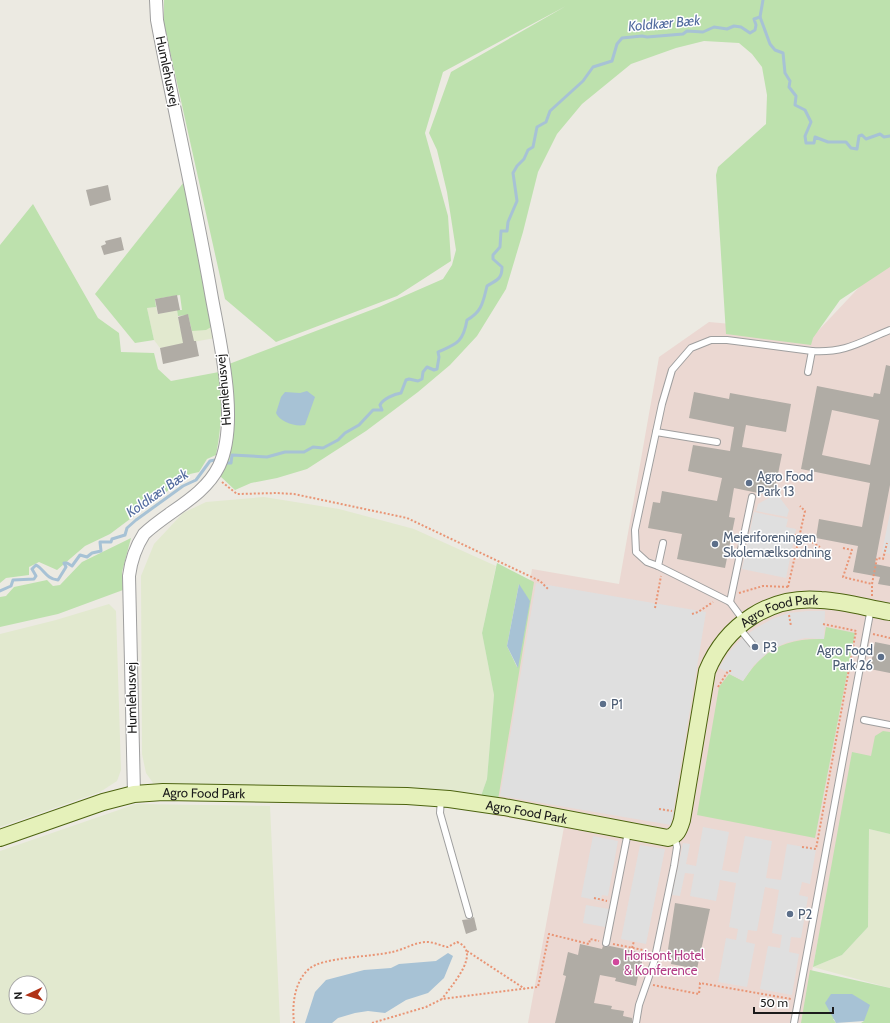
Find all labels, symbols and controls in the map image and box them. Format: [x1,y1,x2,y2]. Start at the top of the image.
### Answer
water label: Koldkær Bæk [627,11,702,35]
street label: Humlehusvej [152,34,183,108]
street label: Humlehusvej [212,353,235,426]
water label: Koldkær Bæk [122,464,193,521]
place label: Agro Food Park 13 [757,468,813,499]
marker: Agro Food Park 13 [744,478,754,488]
place label: Mejeriforeningen Skolemælksordning [723,529,831,560]
marker: Mejeriforeningen Skolemælksordning [710,539,720,549]
street label: Agro Food Park [737,591,819,630]
place label: P3 [763,639,777,655]
marker: P3 [750,642,760,652]
place label: Agro Food Park 26 [817,642,873,673]
marker: Agro Food Park 26 [876,652,886,662]
street label: Humlehusvej [122,662,141,734]
place label: P1 [611,696,623,712]
marker: P1 [598,699,608,709]
street label: Agro Food Park [162,784,245,801]
street label: Agro Food Park [485,796,569,827]
place label: P2 [798,906,812,922]
marker: P2 [785,909,795,919]
place label: Horisont Hotel & Konference [624,947,704,978]
marker: Horisont Hotel & Konference [611,957,621,967]
north arrow [8,975,48,1015]
scale bar [754,989,833,1015]
text: N [11,991,25,1000]
text: 50 m [760,995,788,1010]

